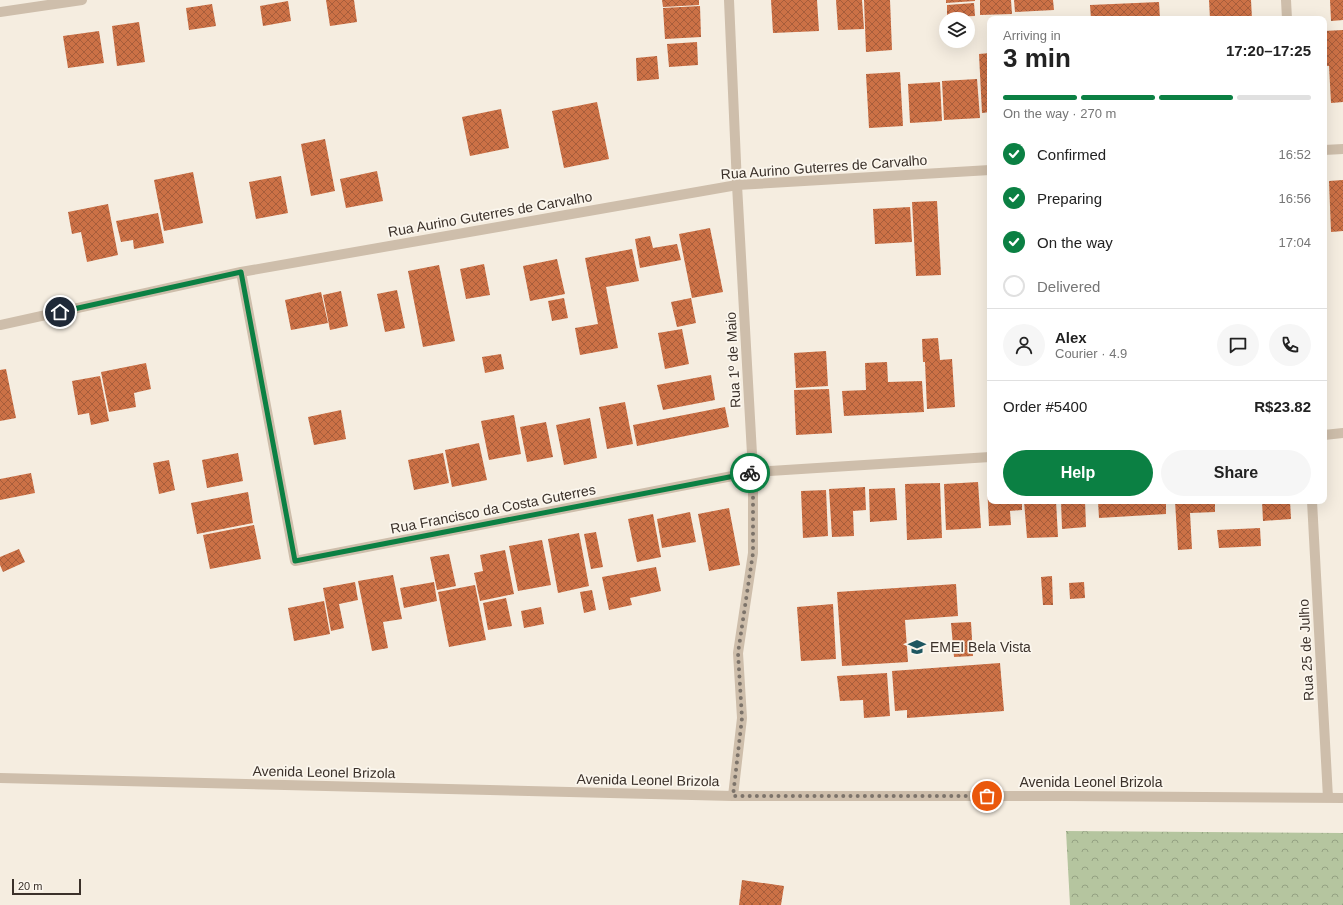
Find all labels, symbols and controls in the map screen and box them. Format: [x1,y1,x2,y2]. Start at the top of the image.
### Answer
map controls [939,12,975,48]
button: layers [939,12,975,48]
text: Arriving in [1003,28,1061,43]
text: 17:20–17:25 [1226,42,1311,59]
text: 3 min [1003,43,1071,73]
text: On the way · 270 m [1003,106,1116,121]
icon: check [1003,143,1025,165]
text: Confirmed [1037,146,1106,163]
text: 16:52 [1278,147,1311,162]
street label: Rua Aurino Guterres de Carvalho [720,152,928,182]
icon: check [1003,187,1025,209]
street label: Rua Aurino Guterres de Carvalho [387,188,594,240]
text: Preparing [1037,190,1102,207]
text: 16:56 [1278,191,1311,206]
icon: check [1003,231,1025,253]
text: On the way [1037,234,1113,251]
text: 17:04 [1278,235,1311,250]
text: Delivered [1037,278,1100,295]
pin [43,295,77,329]
icon: home [49,301,71,323]
street label: Rua 1º de Maio [722,311,744,408]
button: person [1003,324,1045,366]
button: chat [1217,324,1259,366]
button: phone [1269,324,1311,366]
text: Alex [1055,329,1087,346]
text: Courier · 4.9 [1055,346,1127,361]
text: Order #5400 [1003,398,1087,415]
text: R$23.82 [1254,398,1311,415]
button: Help [1003,450,1153,496]
button: Share [1161,450,1311,496]
courier [730,453,770,493]
icon: bike [739,462,761,484]
street label: Rua Francisco da Costa Guterres [389,481,597,537]
street label: Rua 25 de Julho [1295,598,1317,701]
school or university icon: EMEI Bela Vista [907,637,927,657]
place label: EMEI Bela Vista [930,639,1031,655]
street label: Avenida Leonel Brizola [252,763,396,781]
street label: Avenida Leonel Brizola [576,771,720,789]
street label: Avenida Leonel Brizola [1020,774,1163,790]
pin [970,779,1004,813]
icon: bag [976,785,998,807]
scale bar [12,877,81,896]
text: 20 m [18,880,42,892]

